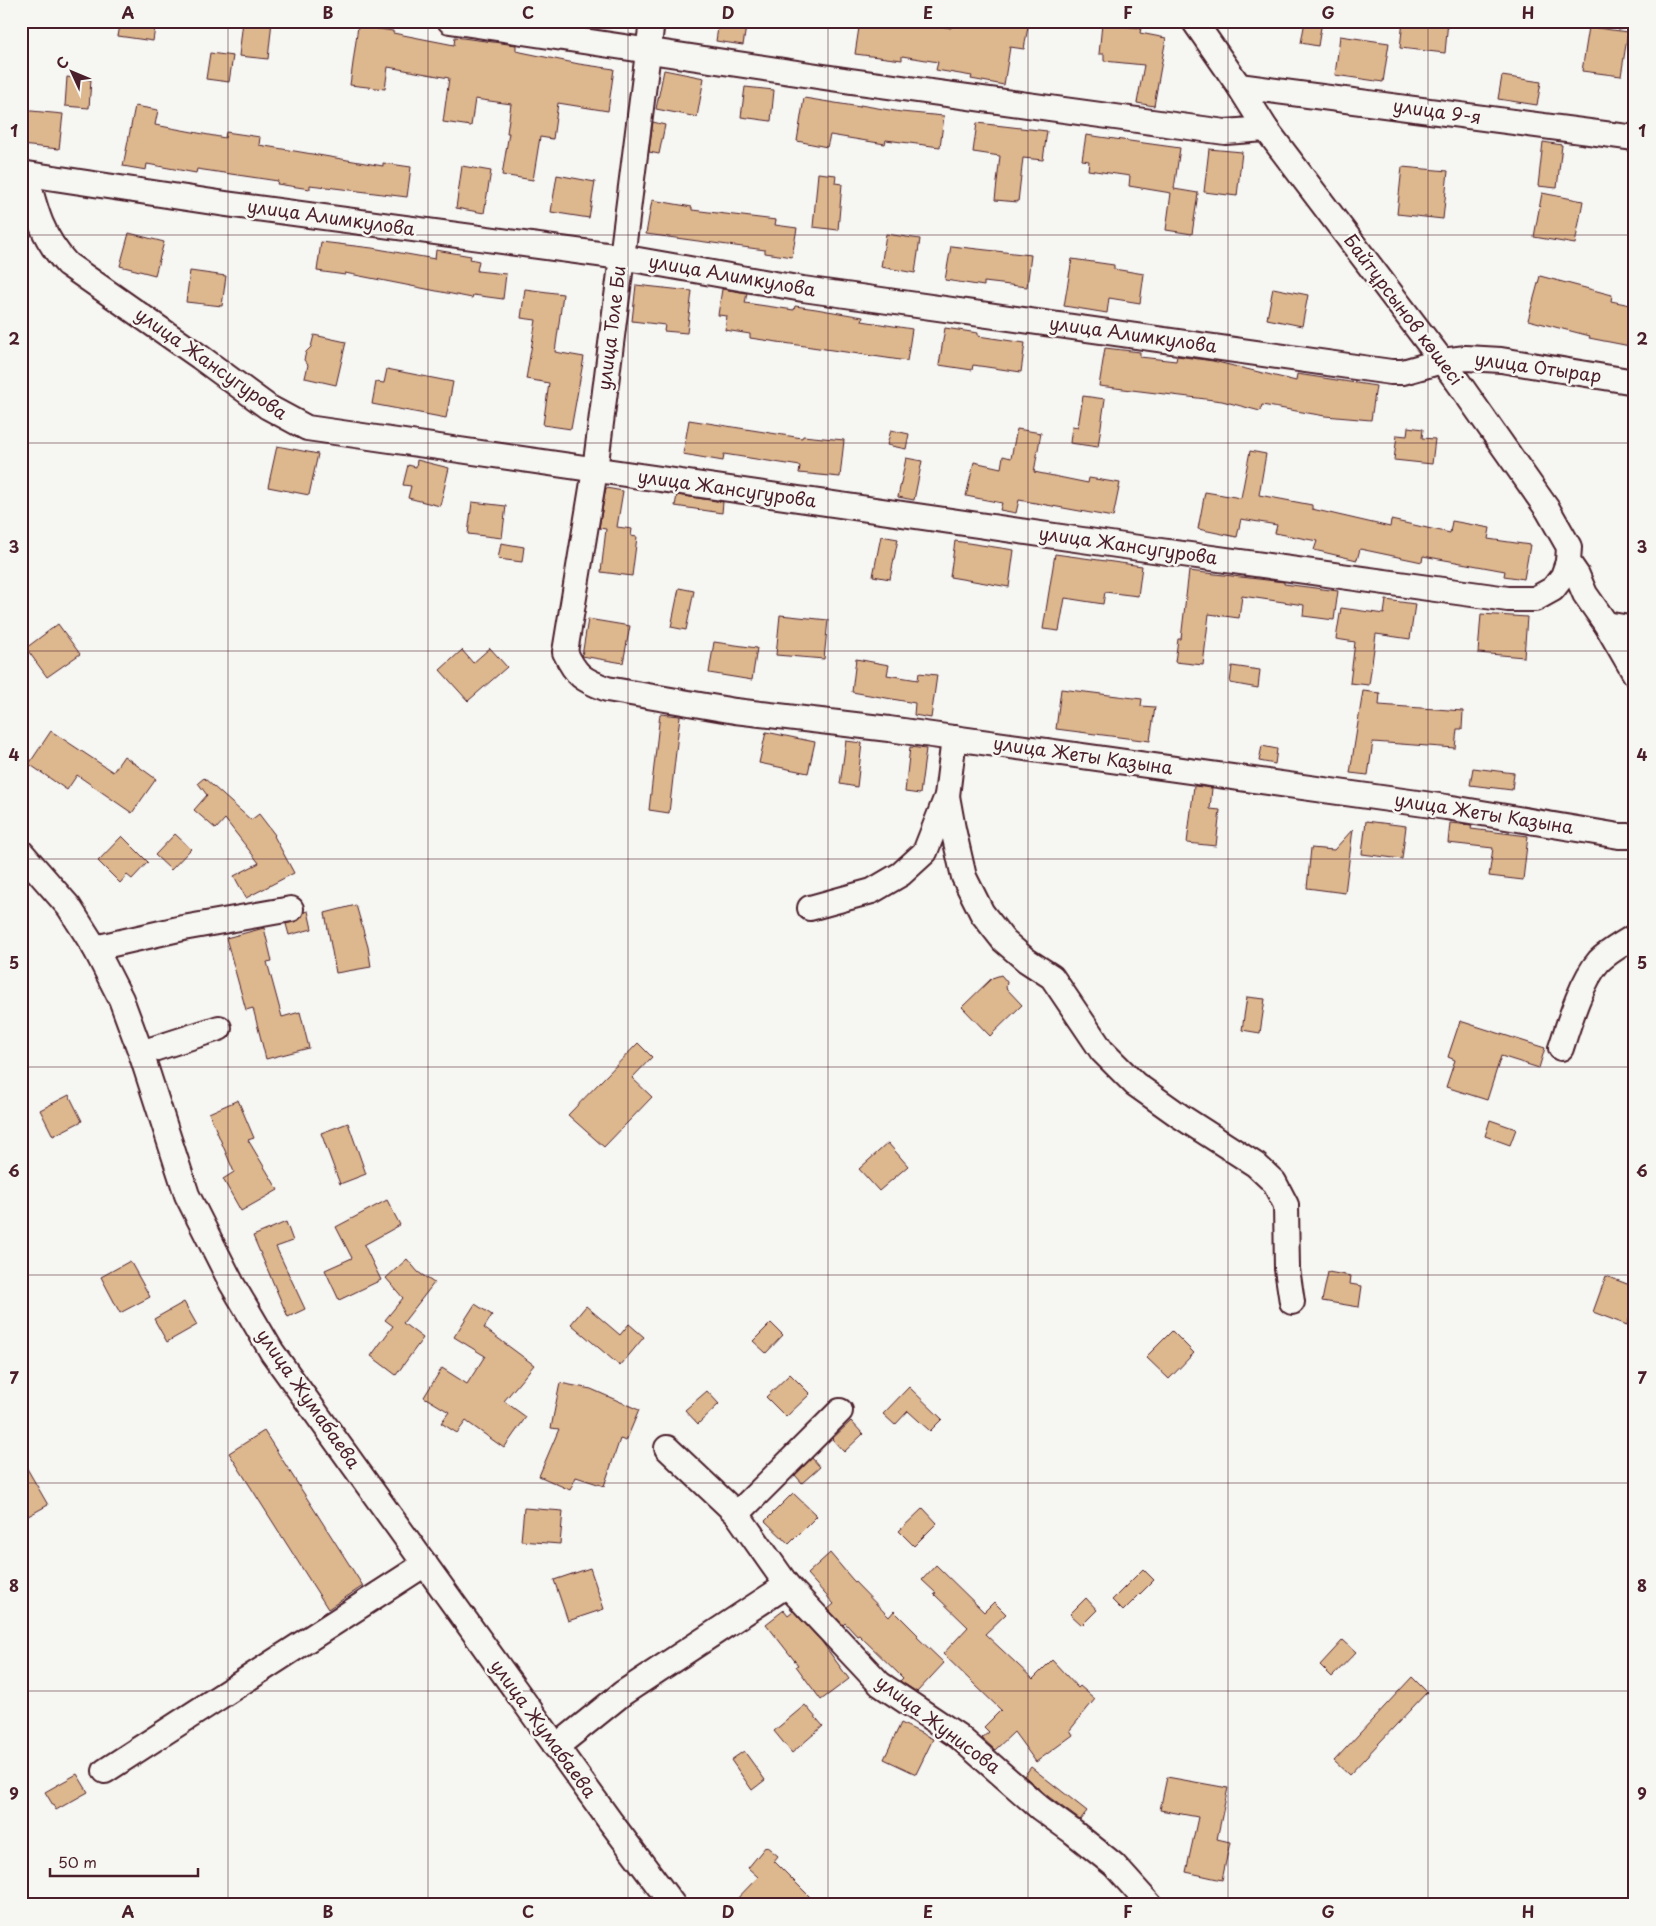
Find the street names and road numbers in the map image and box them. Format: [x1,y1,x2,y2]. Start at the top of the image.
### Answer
street label: улица 9-я [1391,91,1483,130]
street label: улица Алимкулова [246,191,418,242]
street label: Байтұрсынов көшесі [1338,228,1470,391]
street label: улица Алимкулова [647,247,819,303]
street label: улица Толе Би [589,264,632,392]
street label: улица Жансугурова [130,300,294,426]
street label: улица Алимкулова [1048,308,1220,359]
street label: улица Отырар [1473,344,1603,389]
street label: улица Жансугурова [636,462,819,514]
street label: улица Жансугурова [1037,519,1220,571]
street label: улица Жеты Казына [992,729,1175,781]
street label: улица Жеты Казына [1393,785,1576,840]
street label: улица Жумабаева [251,1323,368,1474]
street label: улица Жумабаева [485,1653,604,1804]
street label: улица Жунисова [871,1668,1007,1780]

